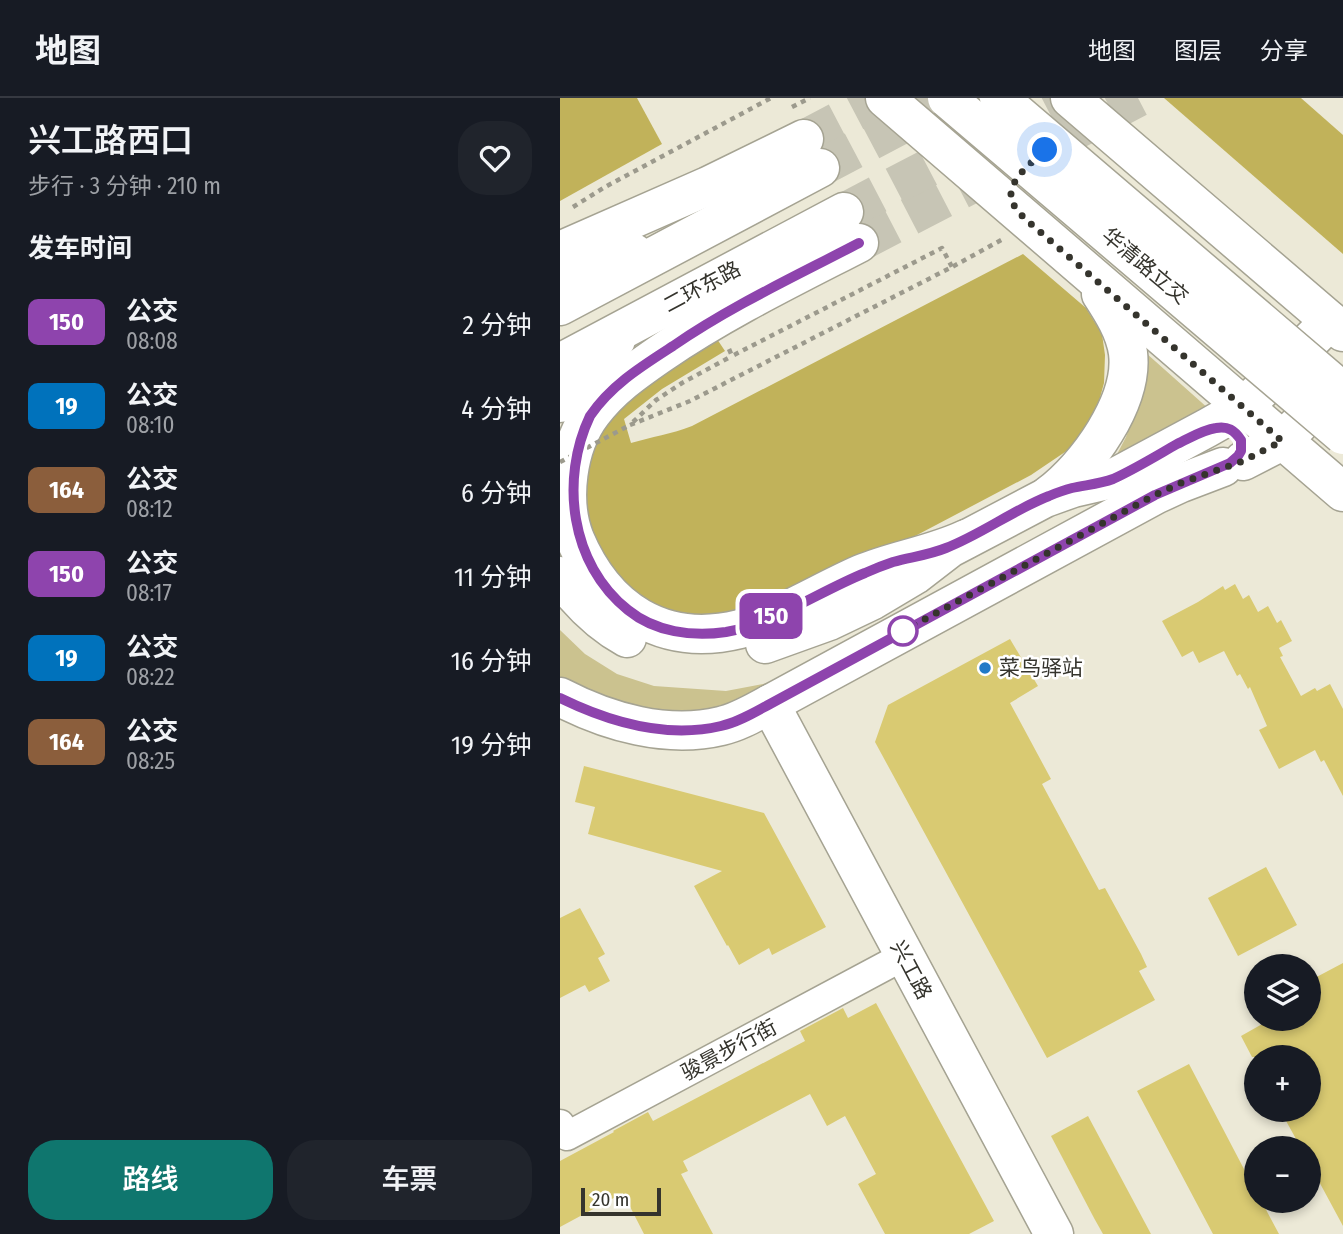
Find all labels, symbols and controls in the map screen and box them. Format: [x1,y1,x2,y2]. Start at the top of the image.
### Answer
text: 地图 [35,31,101,71]
text: 地图 [1088,37,1136,65]
text: 图层 [1174,37,1222,65]
text: 分享 [1260,37,1308,65]
text: 兴工路西口 [28,121,193,161]
button: heart [458,121,532,195]
your location [1027,132,1062,167]
text: 步行 · 3 分钟 · 210 m [28,172,221,200]
street label: 华清路立交 [1096,222,1194,310]
text: 发车时间 [28,233,132,264]
street label: 二环东路 [659,256,745,318]
text: 公交 [126,296,178,327]
text: 150 [49,308,84,336]
text: 2 分钟 [462,310,532,341]
text: 08:08 [126,327,178,355]
text: 公交 [126,380,178,411]
text: 19 [55,392,78,420]
text: 4 分钟 [461,394,532,425]
text: 08:10 [126,411,174,439]
text: 公交 [126,464,178,495]
text: 164 [49,476,84,504]
text: 6 分钟 [461,478,532,509]
text: 08:12 [126,495,173,523]
text: 公交 [126,548,178,579]
text: 150 [49,560,84,588]
text: 11 分钟 [454,562,532,593]
text: 08:17 [126,579,172,607]
line badge: 150 [731,593,811,639]
text: 150 [753,602,789,630]
unlabelled marker [888,616,918,646]
text: 公交 [126,632,178,663]
text: 19 [55,644,78,672]
text: 16 分钟 [451,646,532,677]
place label: 菜鸟驿站 [999,655,1083,681]
marker: 菜鸟驿站 [977,660,993,676]
text: 08:22 [126,663,175,691]
text: 公交 [126,716,178,747]
text: 164 [49,728,84,756]
text: 19 分钟 [451,730,532,761]
text: 08:25 [126,747,175,775]
street label: 兴工路 [885,936,937,1004]
map controls [1244,954,1321,1213]
button: layers [1244,954,1321,1031]
street label: 骏景步行街 [677,1014,781,1086]
button: + [1244,1045,1321,1122]
button: − [1244,1136,1321,1213]
button: 路线 [28,1140,273,1220]
button: 车票 [287,1140,532,1220]
scale bar [581,1185,662,1217]
text: 20 m [592,1188,629,1211]

